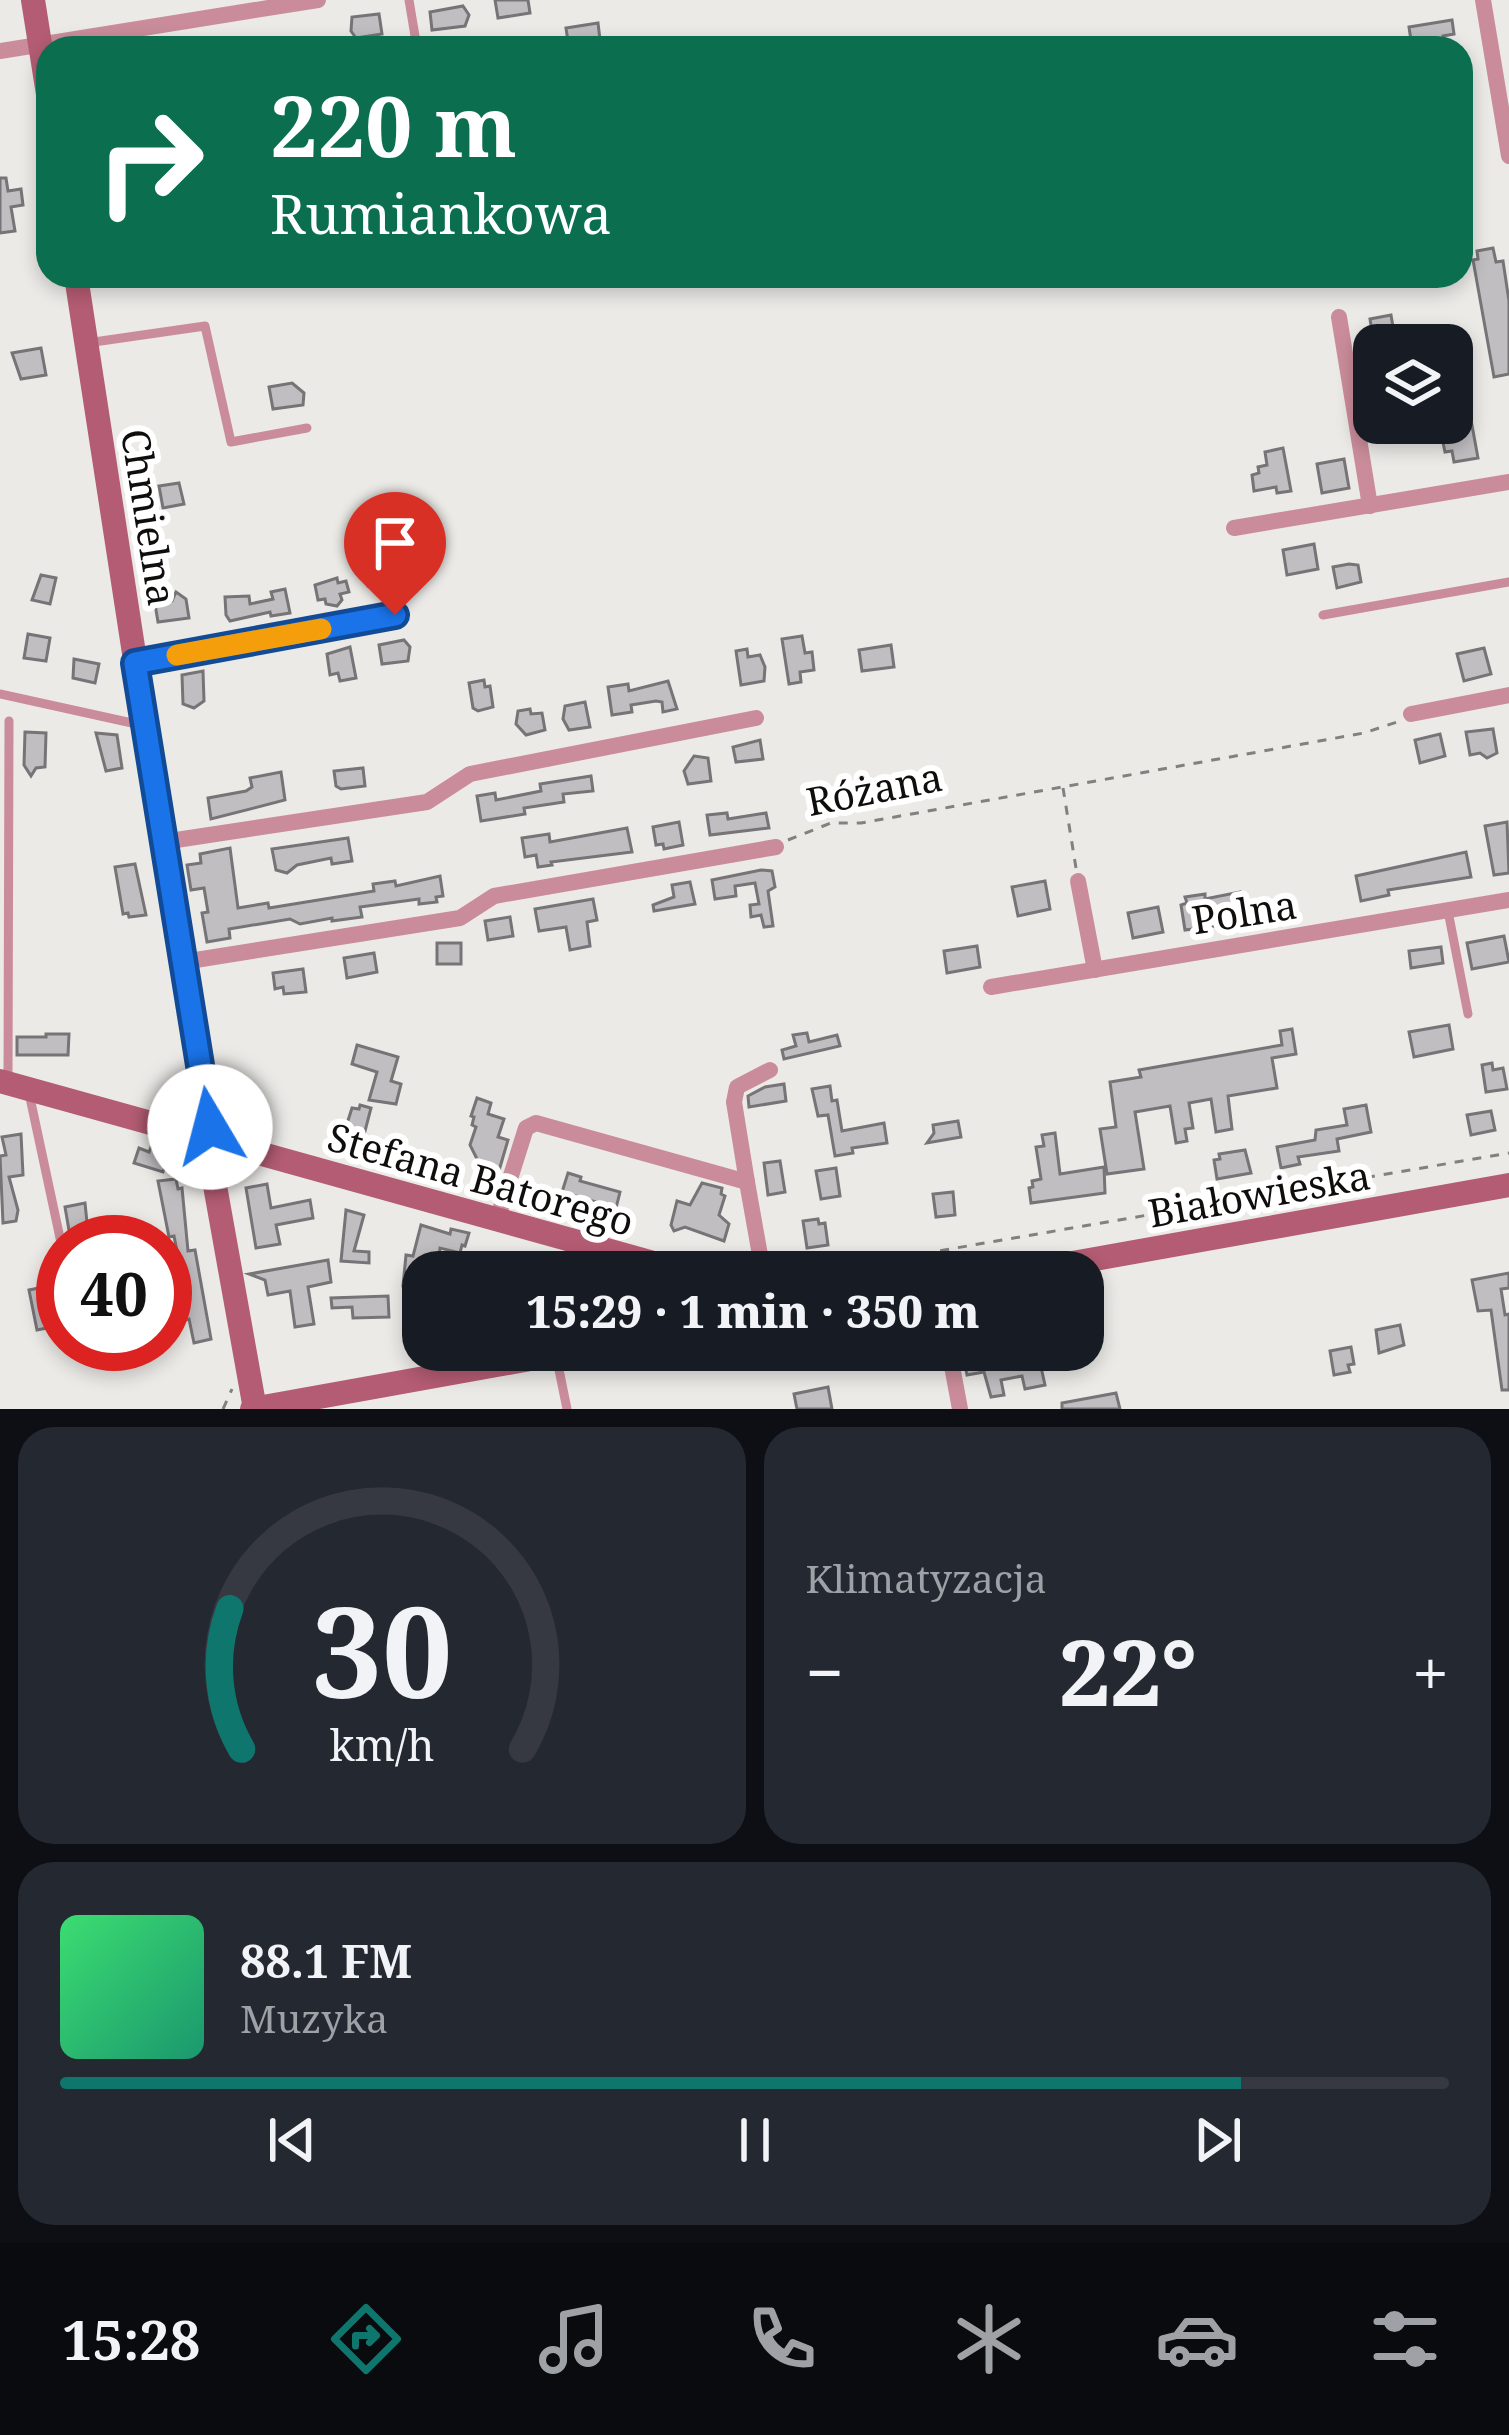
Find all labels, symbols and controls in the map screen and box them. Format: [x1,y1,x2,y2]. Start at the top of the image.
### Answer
text: 220 m [270,67,517,182]
icon: right [72,84,228,240]
text: Rumiankowa [270,176,612,250]
map controls [1353,324,1473,444]
button: layers [1353,324,1473,444]
street label: Chmielna [110,425,190,609]
pin [344,492,446,615]
icon: arrive [362,510,428,576]
street label: Różana [802,749,946,827]
street label: Polna [1188,877,1300,945]
position arrow [147,1064,273,1190]
street label: Stefana Batorego [322,1109,640,1247]
street label: Białowieska [1144,1147,1374,1239]
speed limit sign: 40 [36,1215,192,1371]
text: 15:29 · 1 min · 350 m [526,1280,980,1341]
text: Klimatyzacja [806,1551,1047,1604]
text: 30 [311,1565,452,1735]
text: 22° [1059,1610,1197,1732]
text: − [806,1626,844,1716]
text: + [1412,1626,1449,1716]
text: km/h [329,1714,434,1773]
text: 88.1 FM [240,1930,412,1991]
text: Muzyka [240,1991,388,2044]
icon: previous [259,2107,325,2173]
icon: pause [722,2107,788,2173]
icon: next [1185,2107,1251,2173]
icon: directions [324,2297,408,2381]
icon: music [532,2297,616,2381]
icon: phone [740,2297,824,2381]
icon: climate [947,2297,1031,2381]
icon: car [1155,2297,1239,2381]
icon: filters [1363,2297,1447,2381]
text: 15:28 [62,2302,200,2376]

